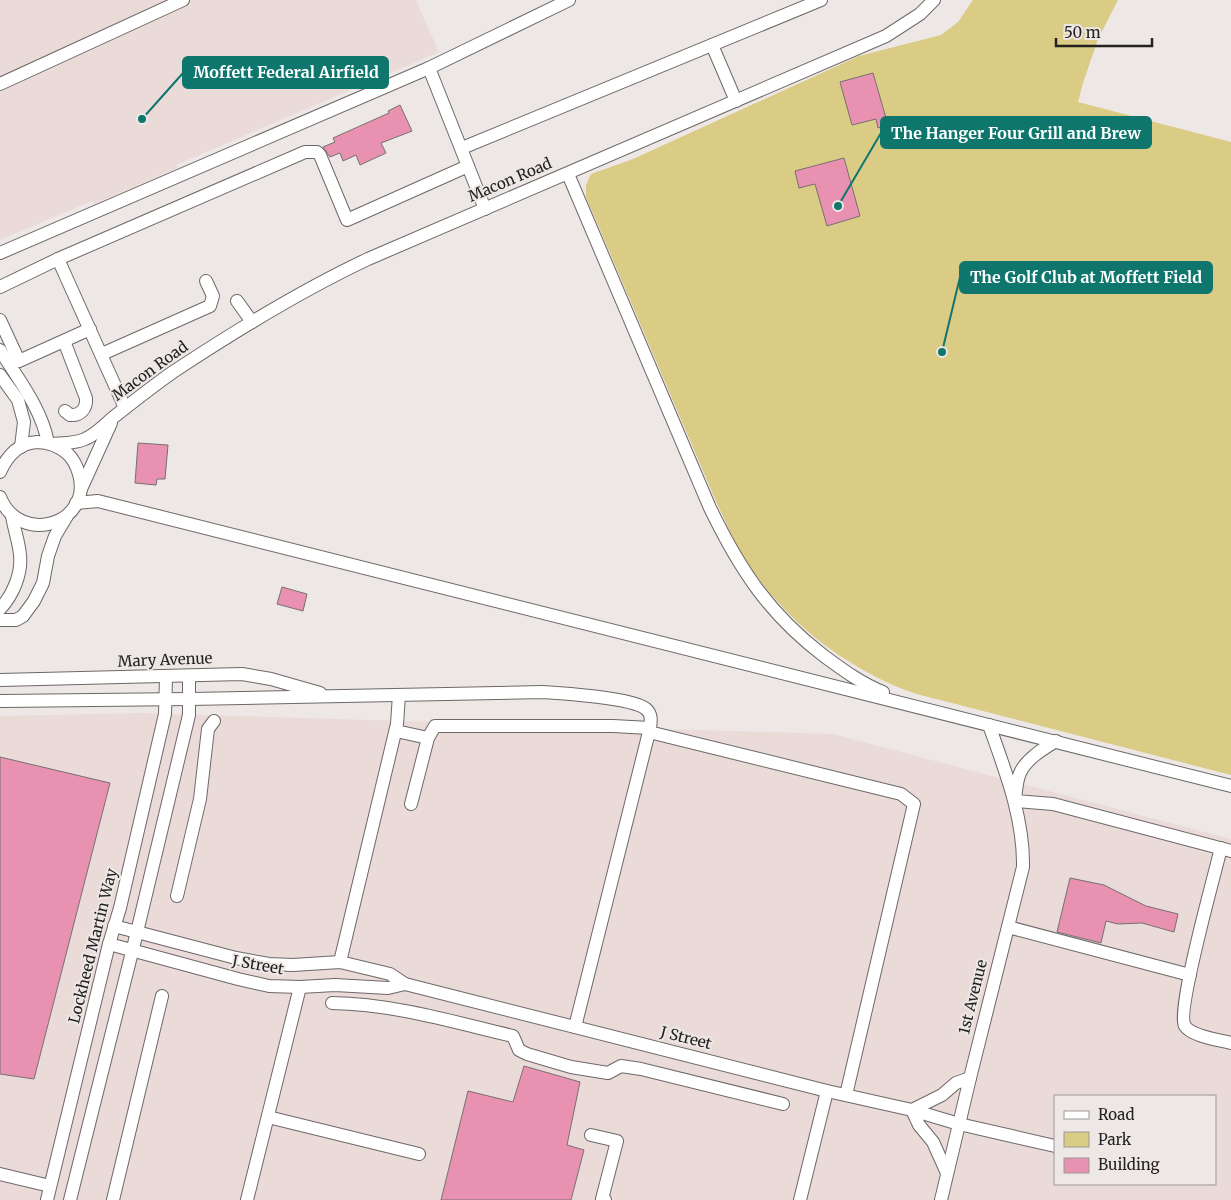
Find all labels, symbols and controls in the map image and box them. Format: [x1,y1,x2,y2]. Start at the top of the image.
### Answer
scale bar [1056,15,1152,47]
text: 50 m [1064,23,1101,42]
callout: Moffett Federal Airfield [183,57,388,88]
text: Moffett Federal Airfield [193,62,379,82]
callout: The Hanger Four Grill and Brew [881,117,1151,148]
text: The Hanger Four Grill and Brew [891,123,1141,143]
street label: Macon Road [465,153,555,206]
callout: The Golf Club at Moffett Field [960,262,1212,293]
text: The Golf Club at Moffett Field [970,267,1202,287]
street label: Macon Road [108,337,191,404]
street label: Mary Avenue [117,648,213,671]
street label: Lockheed Martin Way [64,866,121,1025]
street label: J Street [230,950,286,978]
street label: 1st Avenue [954,957,991,1036]
street label: J Street [658,1022,714,1053]
legend [1054,1095,1216,1185]
text: Road [1098,1105,1134,1124]
text: Park [1098,1130,1132,1149]
text: Building [1098,1155,1160,1174]

